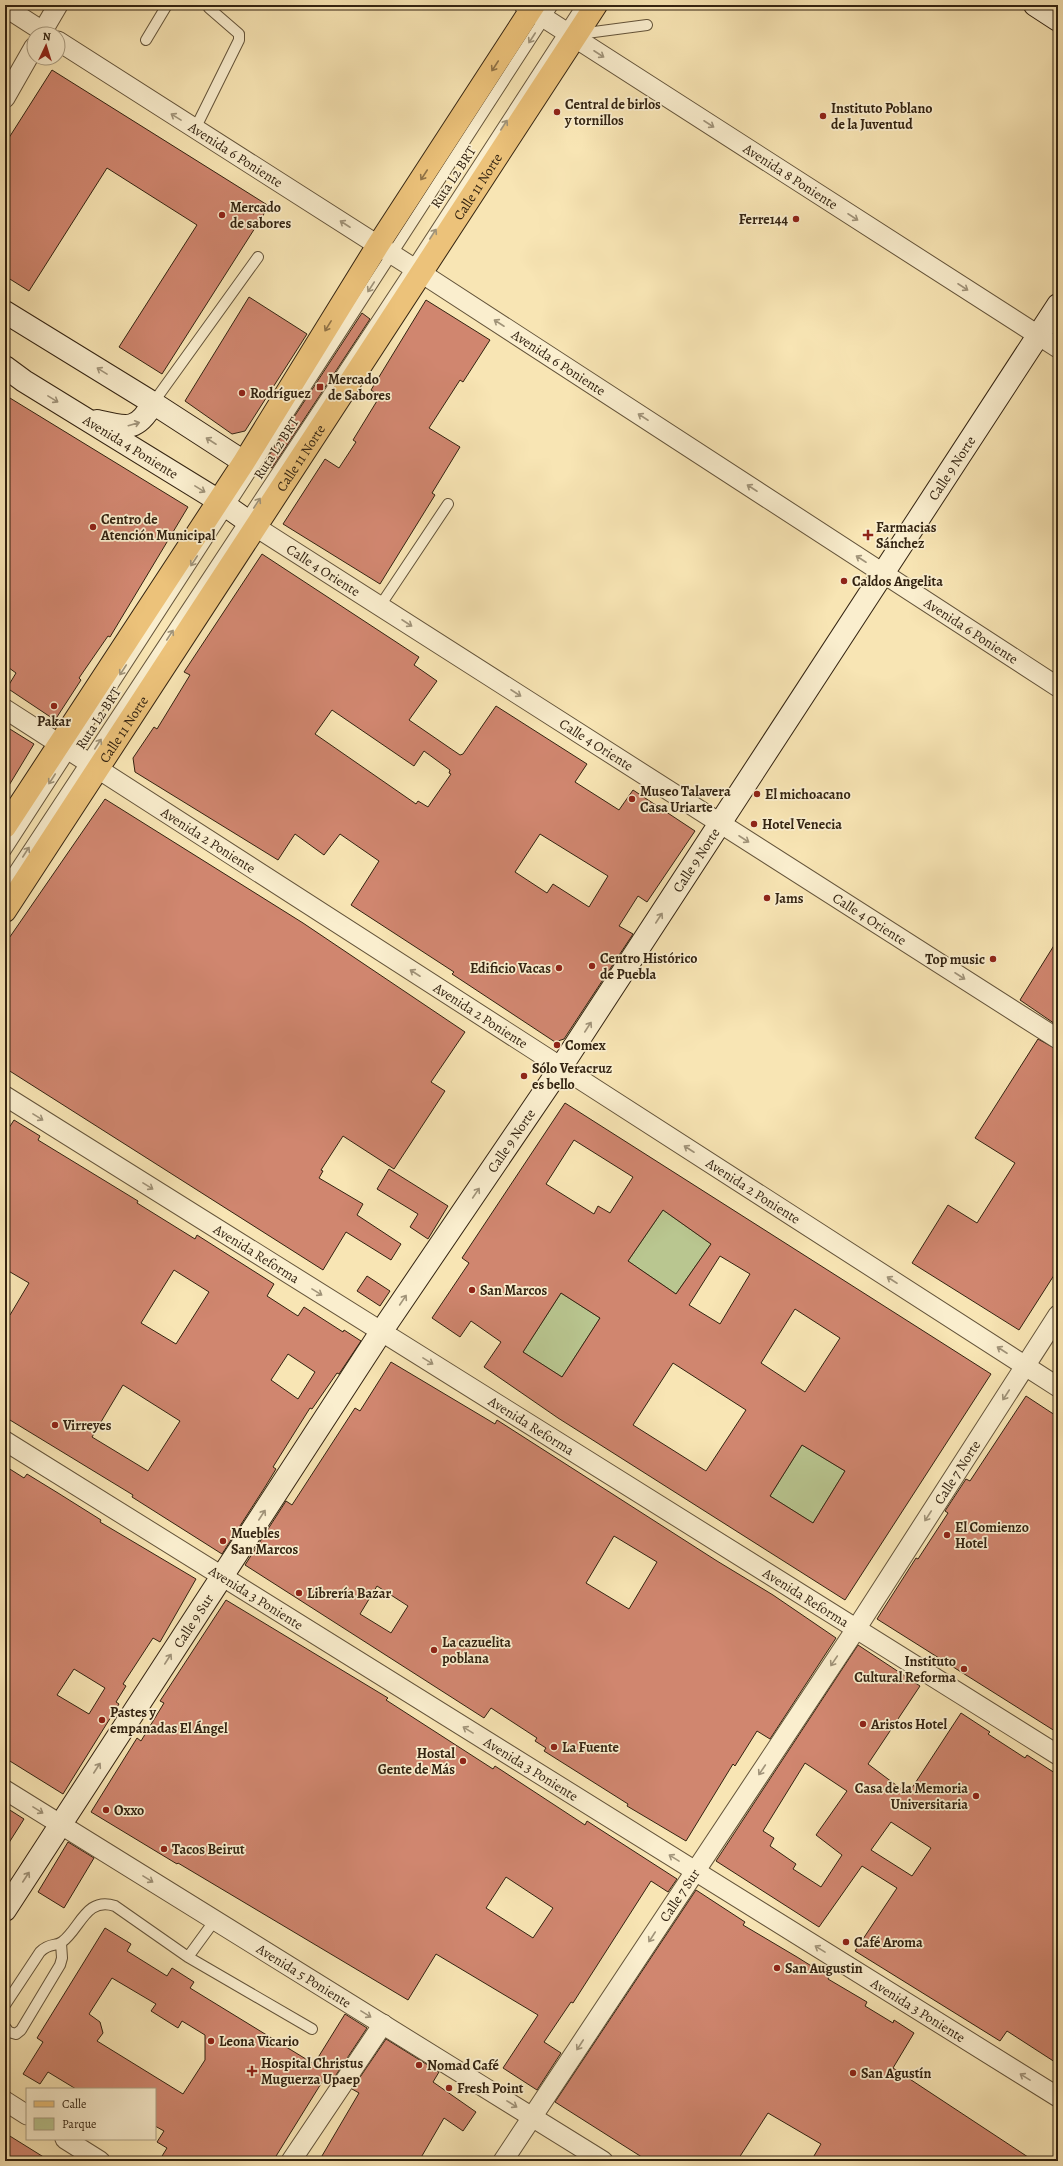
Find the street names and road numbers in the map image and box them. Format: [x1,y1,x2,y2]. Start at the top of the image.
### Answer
street label: Avenida 6 Poniente [184,117,286,192]
street label: Avenida 8 Poniente [739,139,841,214]
street label: Ruta L2 BRT [426,142,481,212]
street label: Calle 11 Norte [449,150,507,224]
street label: Avenida 6 Poniente [507,325,609,400]
street label: Avenida 4 Poniente [79,410,182,484]
street label: Ruta L2 BRT [249,413,304,483]
street label: Calle 11 Norte [272,421,330,495]
street label: Calle 9 Norte [924,432,980,504]
street label: Calle 4 Oriente [283,540,364,601]
street label: Avenida 6 Poniente [919,593,1022,669]
street label: Ruta L2 BRT [71,683,126,753]
street label: Calle 11 Norte [95,692,153,767]
street label: Calle 4 Oriente [556,714,637,775]
street label: Avenida 2 Poniente [157,802,259,878]
street label: Calle 9 Norte [668,824,724,896]
street label: Calle 4 Oriente [829,888,910,950]
street label: Avenida 2 Poniente [429,978,531,1053]
street label: Calle 9 Norte [483,1105,540,1177]
street label: Avenida 2 Poniente [701,1153,804,1229]
street label: Avenida Reforma [209,1219,303,1288]
street label: Avenida Reforma [484,1391,578,1460]
street label: Calle 7 Norte [930,1437,985,1508]
street label: Avenida 3 Poniente [204,1561,307,1635]
street label: Avenida Reforma [758,1563,853,1632]
street label: Calle 9 Sur [169,1590,218,1652]
street label: Avenida 3 Poniente [479,1732,582,1806]
street label: Calle 7 Sur [655,1865,705,1926]
street label: Avenida 5 Poniente [252,1939,355,2013]
street label: Avenida 3 Poniente [866,1973,969,2047]

